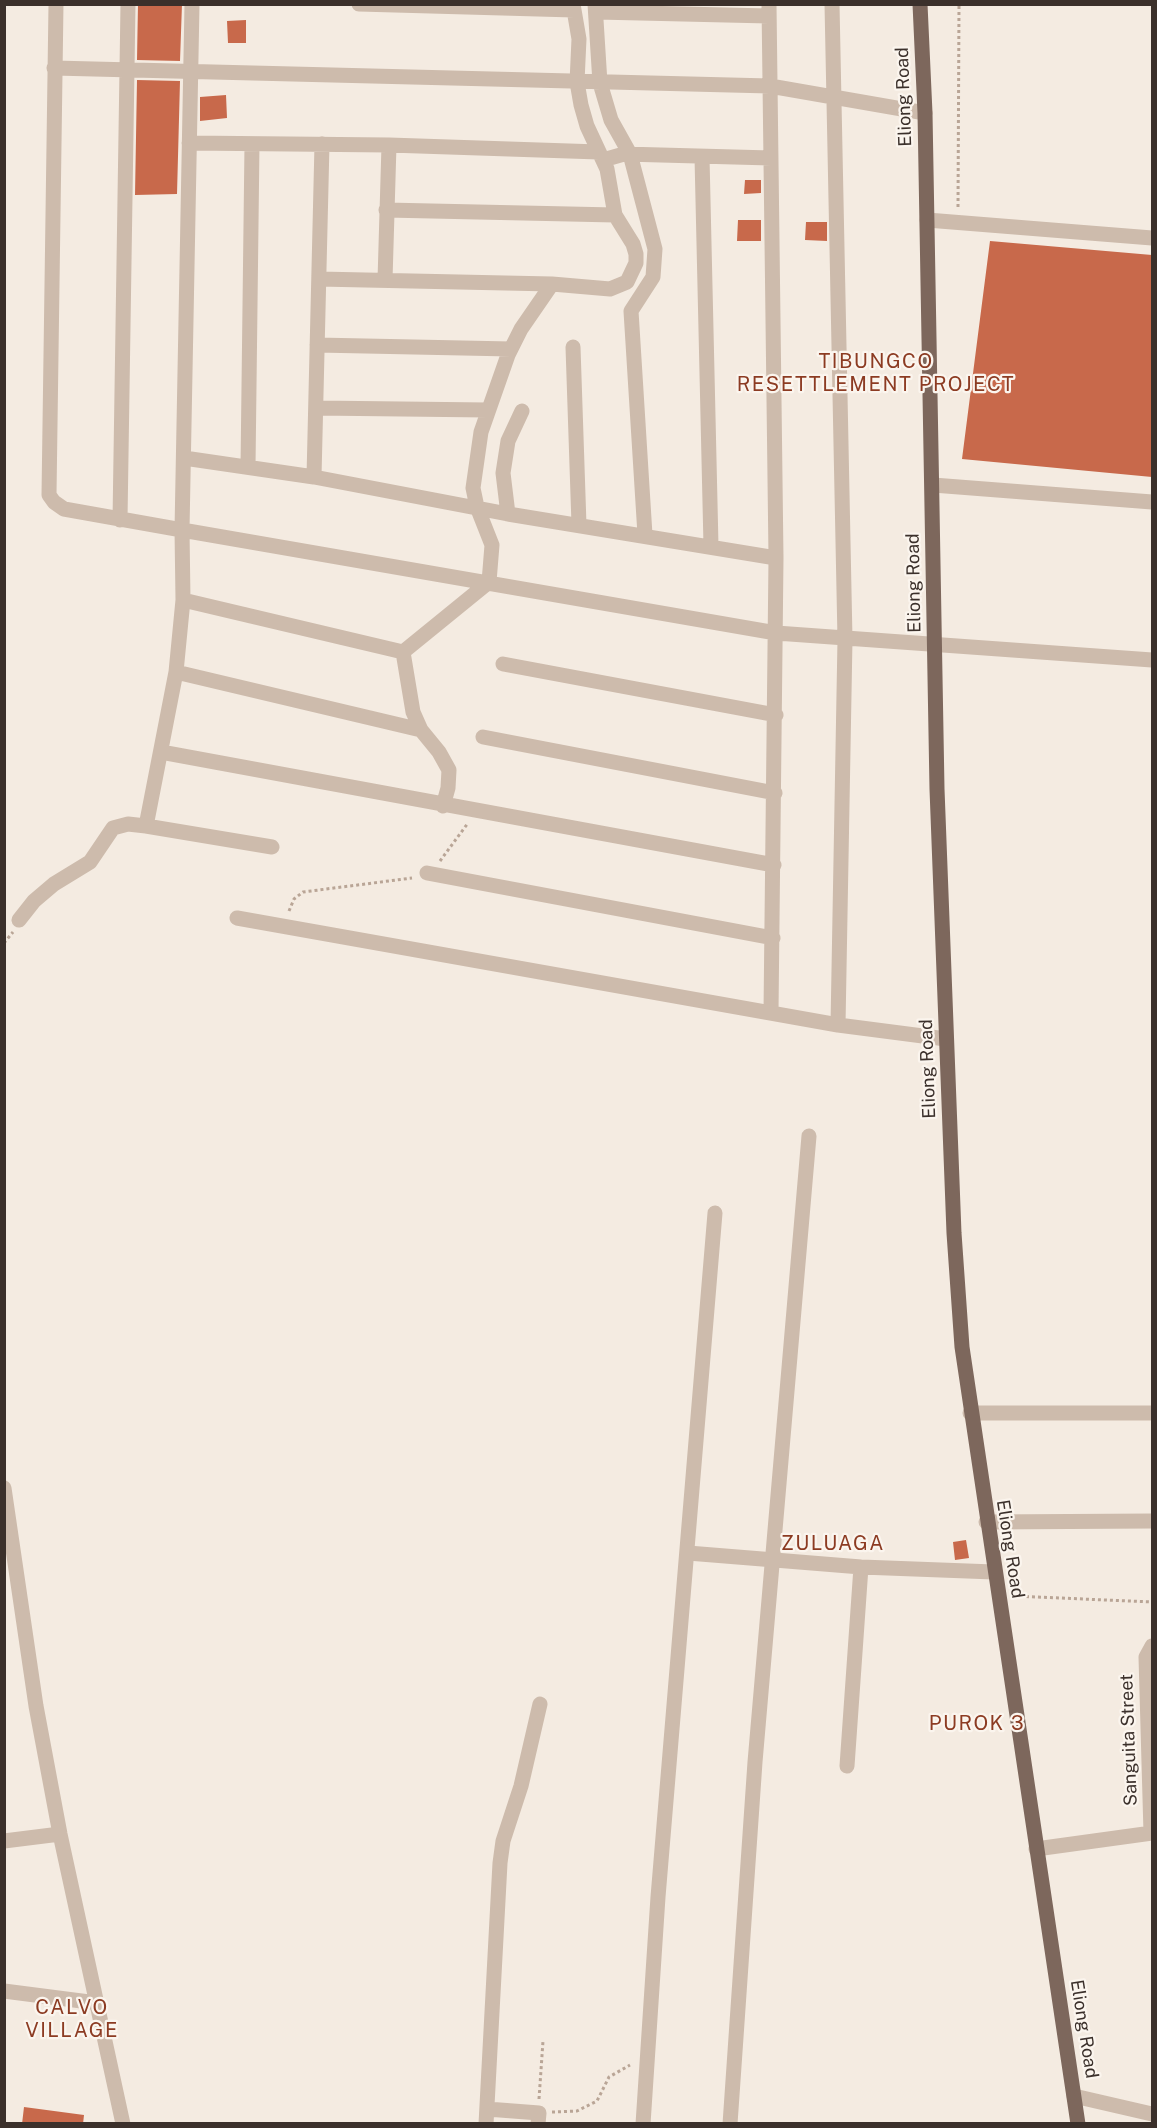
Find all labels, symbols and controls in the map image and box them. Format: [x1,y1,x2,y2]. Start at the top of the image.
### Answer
street label: Eliong Road [891,47,917,147]
district label: TIBUNGCO RESETTLEMENT PROJECT [737,350,1015,397]
street label: Eliong Road [902,533,926,633]
street label: Eliong Road [915,1019,941,1119]
street label: Eliong Road [992,1498,1028,1600]
district label: ZULUAGA [781,1532,885,1556]
street label: Sanguita Street [1116,1674,1142,1806]
district label: PUROK 3 [929,1712,1025,1736]
street label: Eliong Road [1066,1978,1102,2080]
district label: CALVO VILLAGE [25,1996,119,2043]

